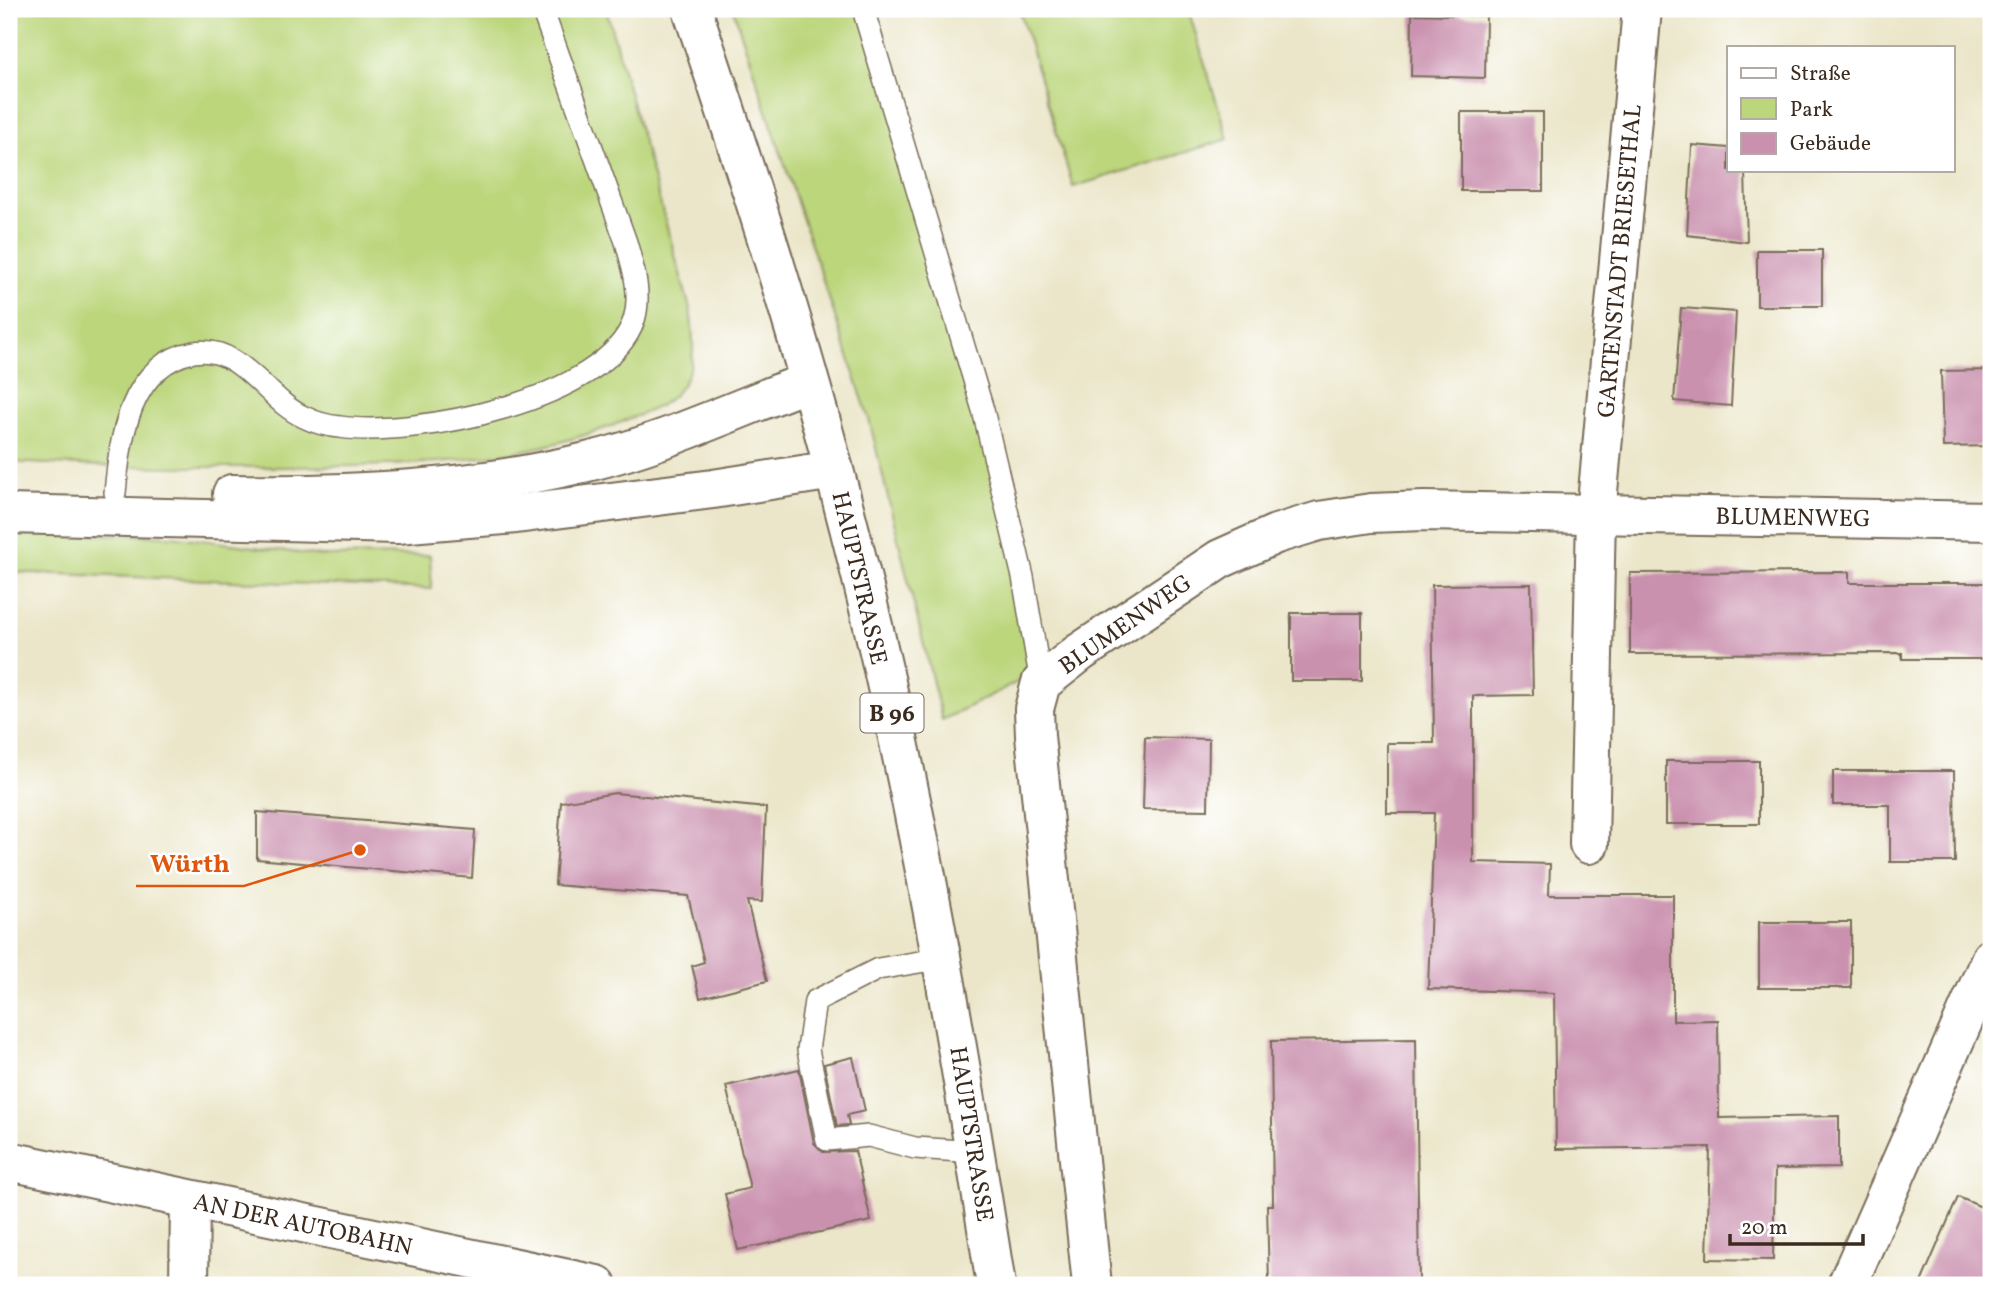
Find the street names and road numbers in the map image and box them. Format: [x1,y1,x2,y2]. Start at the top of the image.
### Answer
street label: GARTENSTADT BRIESETHAL [1590,103,1652,419]
street label: HAUPTSTRASSE [822,488,895,669]
street label: BLUMENWEG [1715,501,1871,537]
street label: BLUMENWEG [1053,567,1199,684]
road number: B 96 [860,694,924,733]
street label: HAUPTSTRASSE [939,1044,1001,1224]
street label: AN DER AUTOBAHN [190,1186,415,1266]

